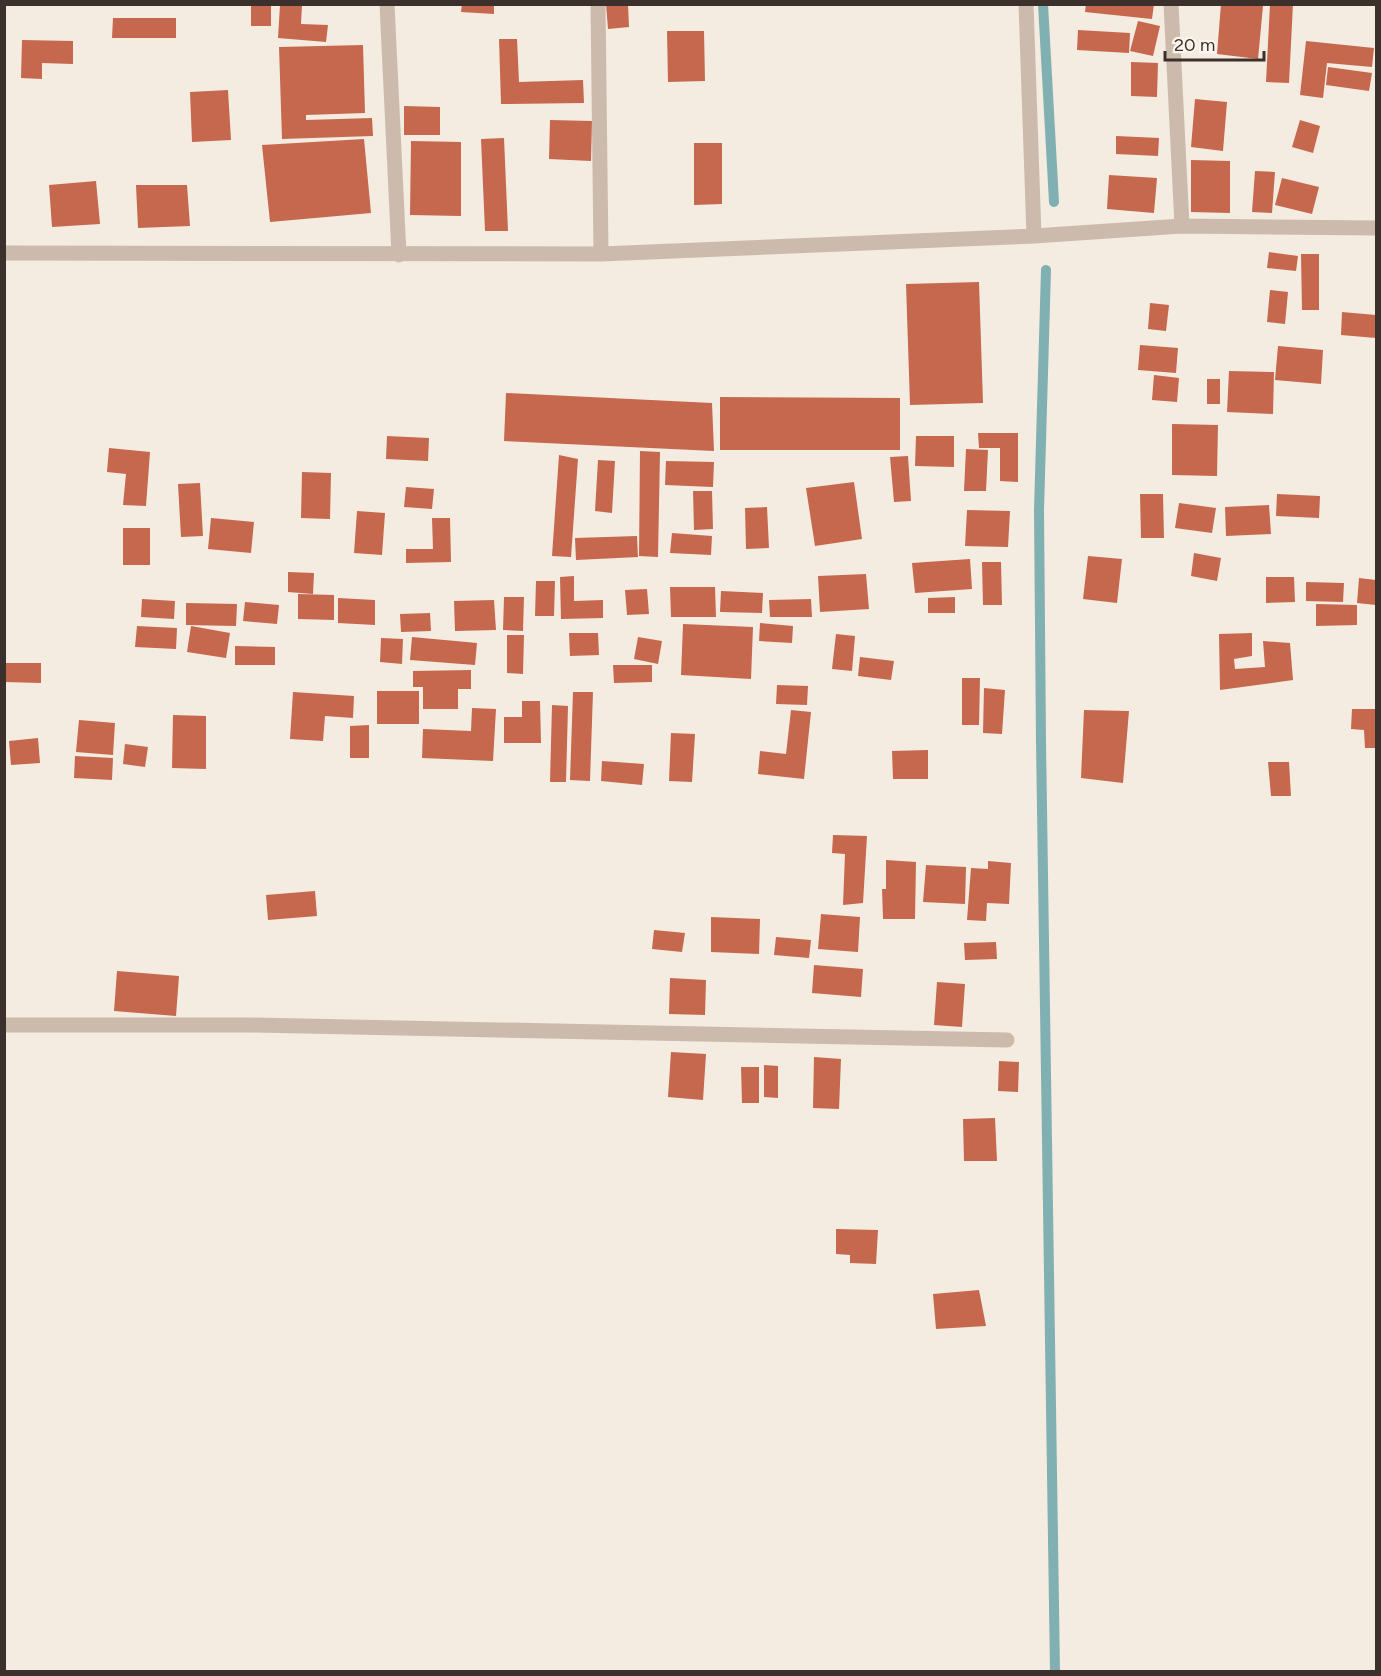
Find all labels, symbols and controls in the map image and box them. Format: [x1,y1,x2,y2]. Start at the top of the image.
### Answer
scale bar [1165,24,1264,62]
text: 20 m [1174,34,1215,56]

